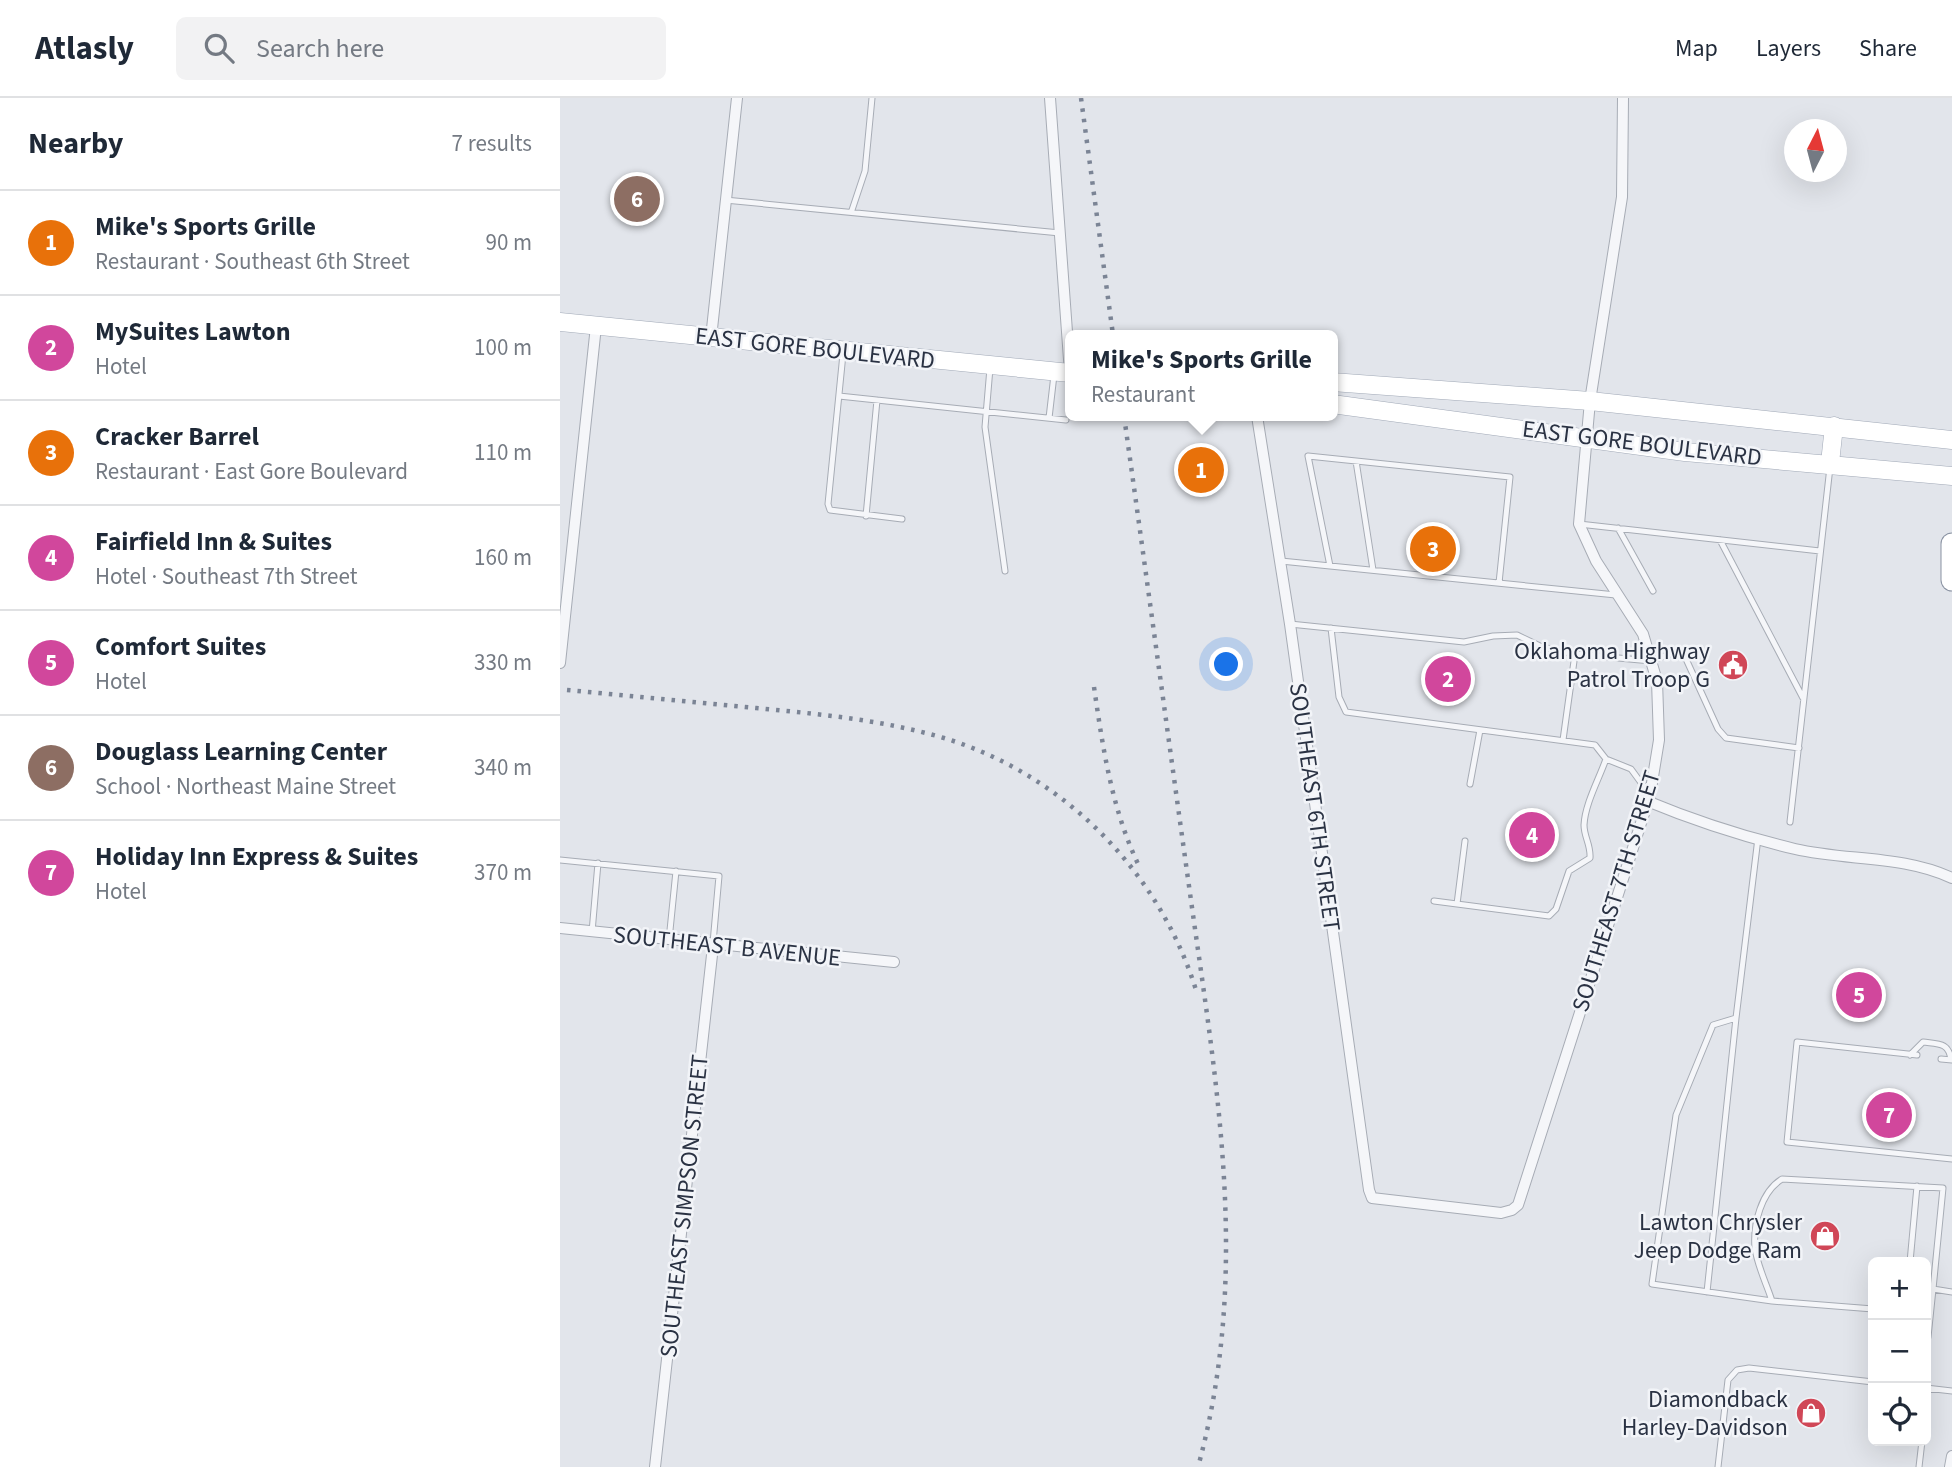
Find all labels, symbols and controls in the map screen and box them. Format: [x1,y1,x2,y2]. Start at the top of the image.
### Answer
search box [176,17,666,80]
text: Atlasly [35,25,134,72]
icon: search [200,29,238,67]
text: Search here [256,30,384,67]
text: Map [1675,31,1718,66]
text: Layers [1756,31,1821,66]
text: Share [1859,31,1917,66]
north arrow [1784,119,1847,182]
text: Nearby [28,122,123,165]
text: 7 results [452,127,532,160]
pin: 6 [614,173,660,225]
text: Mike's Sports Grille [95,208,316,245]
text: 1 [45,226,57,259]
text: 90 m [485,226,532,259]
text: Restaurant · Southeast 6th Street [95,245,410,278]
text: MySuites Lawton [95,313,291,350]
street label: EAST GORE BOULEVARD [693,319,937,378]
popup [1065,330,1338,421]
text: 2 [45,331,57,364]
text: 100 m [474,331,532,364]
text: Mike's Sports Grille [1091,341,1312,378]
text: Hotel [95,350,147,383]
text: Restaurant [1091,378,1195,411]
street label: EAST GORE BOULEVARD [1520,411,1764,476]
text: Cracker Barrel [95,418,259,455]
text: 3 [45,436,57,469]
text: 110 m [474,436,532,469]
pin: 1 [1178,444,1224,496]
text: Restaurant · East Gore Boulevard [95,455,408,488]
text: Fairfield Inn & Suites [95,523,332,560]
pin: 3 [1410,523,1456,575]
text: 4 [45,541,57,574]
text: 160 m [474,541,532,574]
text: Hotel · Southeast 7th Street [95,560,357,593]
text: Comfort Suites [95,628,266,665]
place label: Oklahoma Highway Patrol Troop G [1514,634,1710,697]
text: 5 [45,646,57,679]
text: 330 m [474,646,532,679]
your location [1209,647,1243,681]
public building icon: Oklahoma Highway Patrol Troop G [1716,648,1750,682]
pin: 2 [1425,653,1471,705]
text: Hotel [95,665,147,698]
street label: SOUTHEAST 6TH STREET [1280,681,1349,934]
text: Douglass Learning Center [95,733,387,770]
text: 6 [45,751,57,784]
text: 340 m [474,751,532,784]
street label: SOUTHEAST 7TH STREET [1563,766,1670,1016]
text: School · Northeast Maine Street [95,770,396,803]
pin: 4 [1509,809,1555,861]
text: Holiday Inn Express & Suites [95,838,418,875]
text: 7 [45,856,57,889]
text: 370 m [474,856,532,889]
text: Hotel [95,875,147,908]
street label: SOUTHEAST B AVENUE [611,917,843,976]
pin: 5 [1836,969,1882,1021]
street label: SOUTHEAST SIMPSON STREET [651,1053,718,1359]
pin: 7 [1866,1089,1912,1141]
place label: Lawton Chrysler Jeep Dodge Ram [1633,1205,1803,1268]
shop icon: Lawton Chrysler Jeep Dodge Ram [1808,1219,1842,1253]
map controls [1868,1257,1931,1446]
button: + [1868,1257,1931,1320]
button: − [1868,1320,1931,1383]
place label: Diamondback Harley-Davidson [1622,1382,1788,1445]
button: locate [1868,1383,1931,1446]
shop icon: Diamondback Harley-Davidson [1794,1396,1828,1430]

